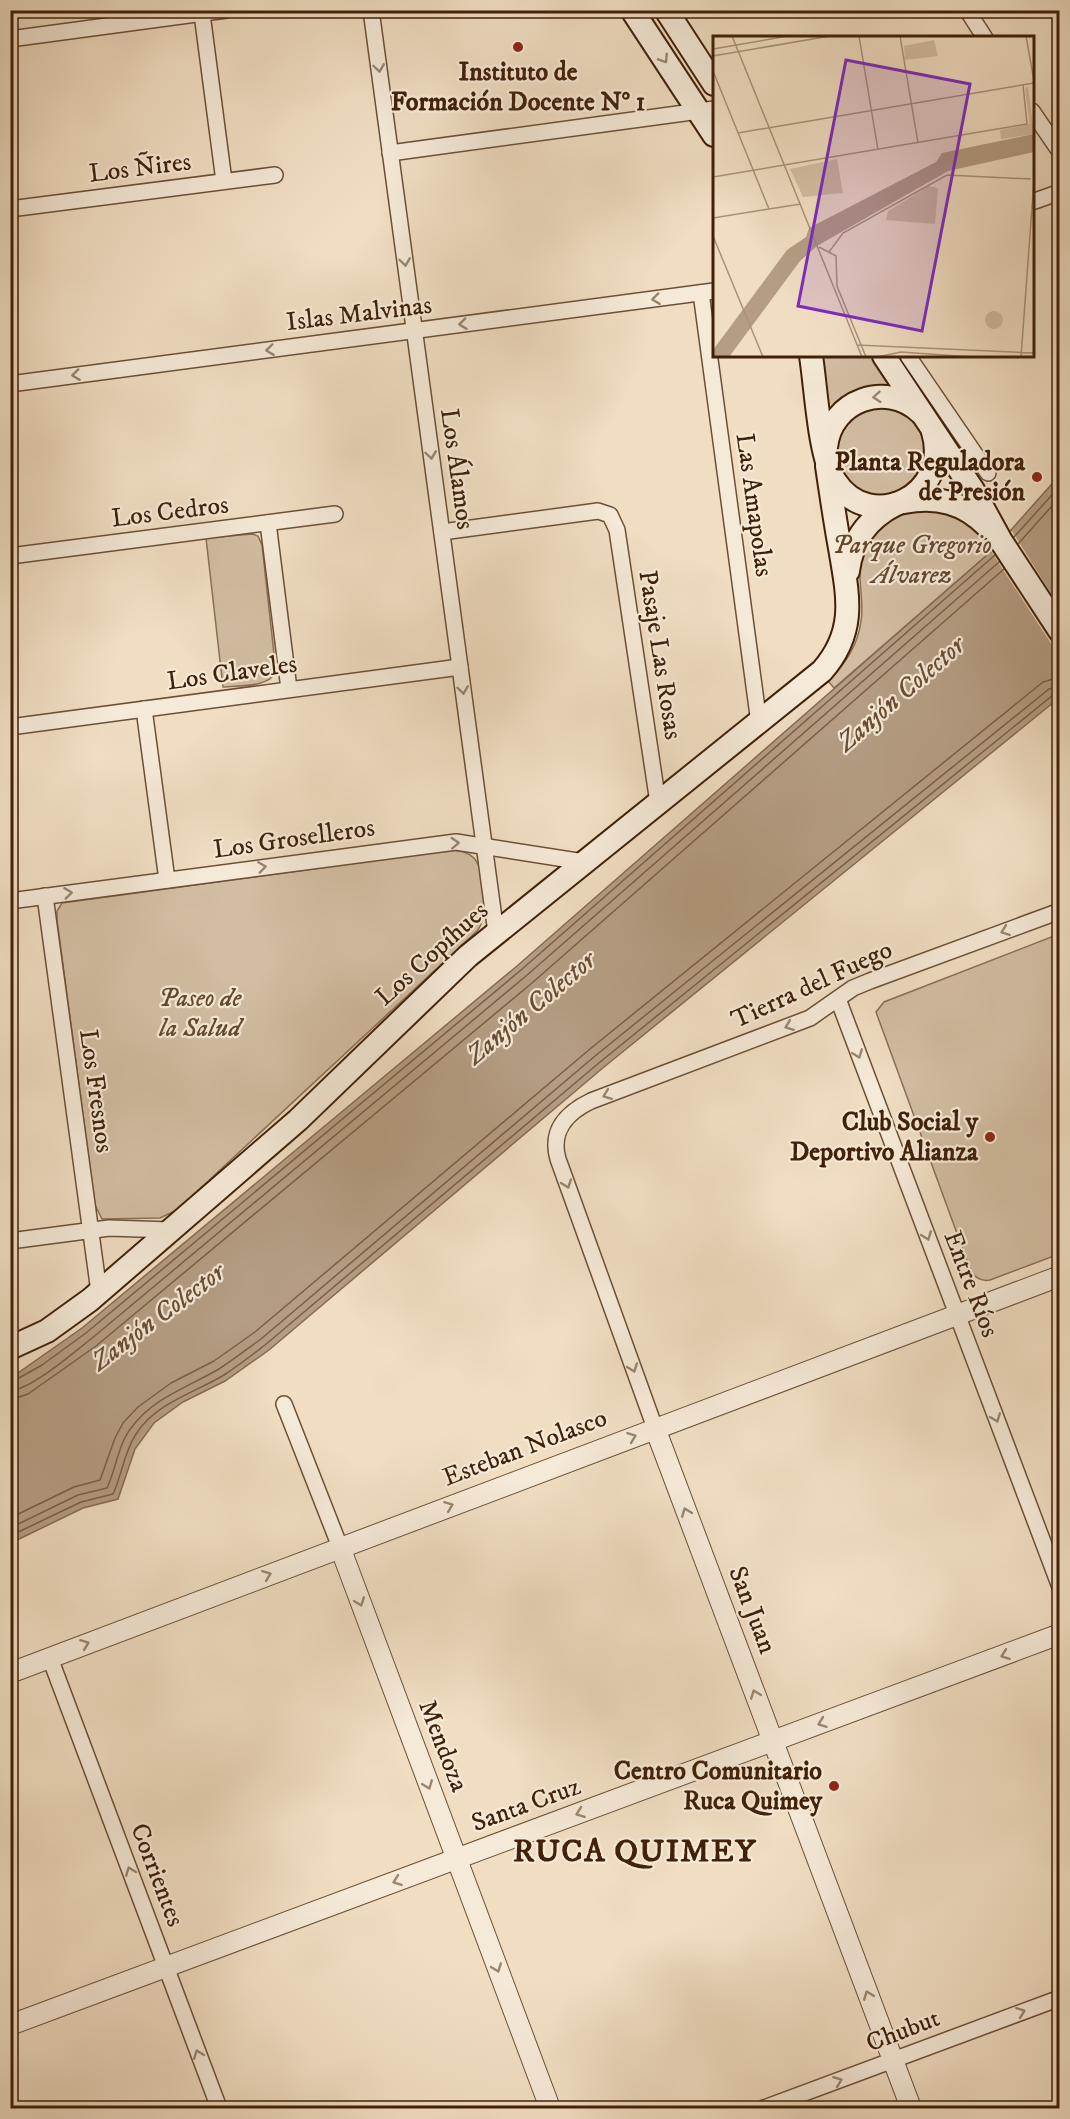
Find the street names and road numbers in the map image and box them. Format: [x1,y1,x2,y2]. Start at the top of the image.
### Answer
street label: Los Ñires [87,144,193,191]
street label: Islas Malvinas [284,289,434,339]
street label: Los Álamos [432,406,483,532]
street label: Las Amapolas [728,431,780,579]
street label: Los Cedros [110,488,230,536]
street label: Pasaje Las Rosas [630,568,690,742]
street label: Los Claveles [165,648,299,698]
street label: Los Groselleros [211,811,377,867]
street label: Los Copíhues [369,895,495,1013]
street label: Tierra del Fuego [726,933,898,1037]
street label: Los Fresnos [71,1027,121,1155]
street label: Entre Ríos [936,1226,1006,1342]
street label: Esteban Nolasco [438,1402,612,1494]
street label: San Juan [720,1562,784,1659]
street label: Mendoza [410,1695,476,1797]
street label: Santa Cruz [467,1770,585,1840]
street label: Corrientes [122,1819,192,1931]
street label: Chubut [861,2002,945,2060]

